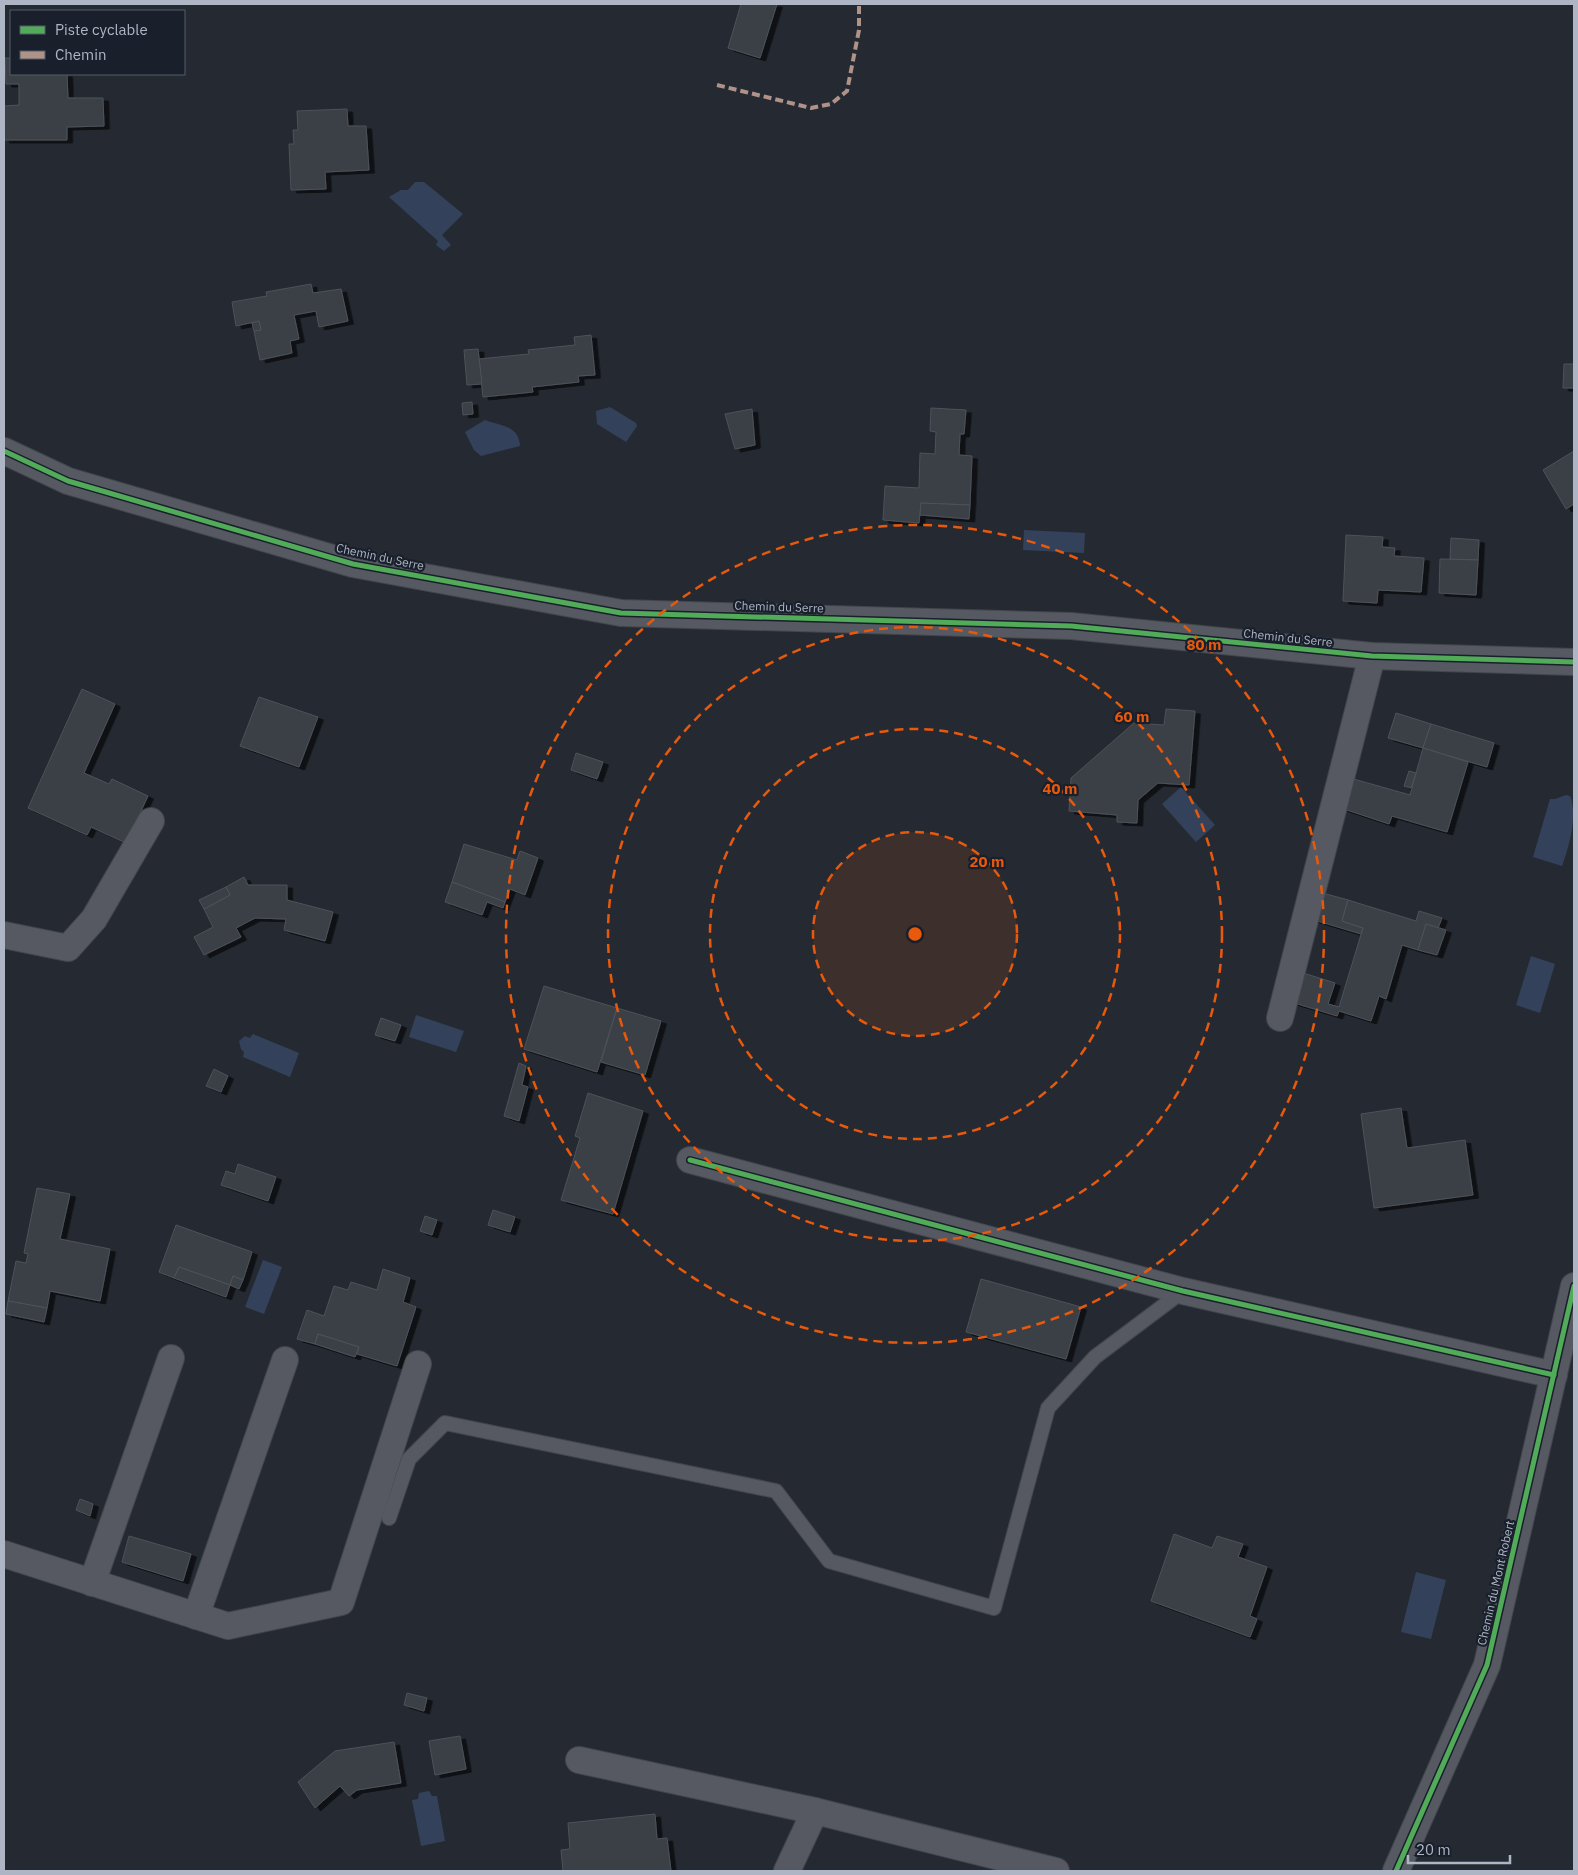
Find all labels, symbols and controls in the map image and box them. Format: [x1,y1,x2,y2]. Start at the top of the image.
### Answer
legend [10,10,185,75]
text: Piste cyclable [55,20,148,39]
text: Chemin [55,45,106,64]
street label: Chemin du Serre [335,540,426,573]
street label: Chemin du Serre [734,597,824,616]
street label: Chemin du Serre [1243,625,1334,650]
text: 80 m [1187,635,1221,654]
text: 60 m [1115,707,1149,726]
text: 40 m [1043,779,1077,798]
text: 20 m [970,852,1004,871]
centre of rings [906,925,924,943]
street label: Chemin du Mont Robert [1474,1519,1517,1647]
scale bar [1408,1832,1510,1864]
text: 20 m [1416,1840,1451,1859]

